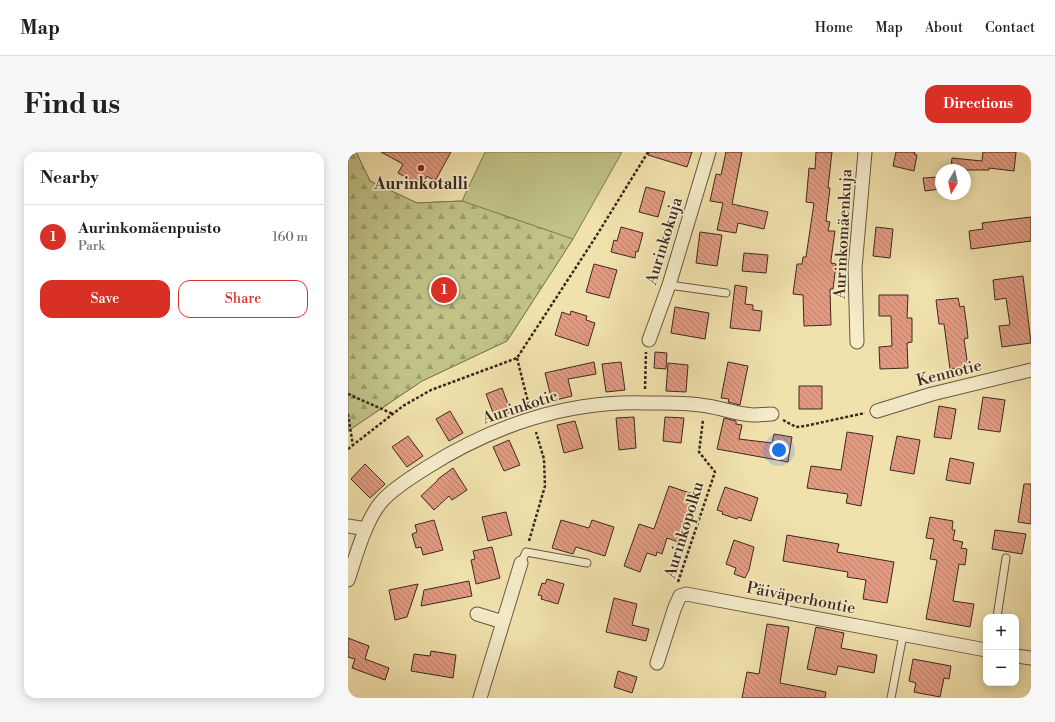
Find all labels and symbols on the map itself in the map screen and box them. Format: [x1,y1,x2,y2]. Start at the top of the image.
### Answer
marker: Aurinkotalli [416,163,426,173]
north arrow [935,164,971,200]
street label: Aurinkomäenkuja [830,168,856,301]
place label: Aurinkotalli [373,174,468,194]
street label: Aurinkokuja [641,194,687,288]
pin: 1 [431,275,457,305]
street label: Kennotie [914,355,984,391]
street label: Aurinkotie [479,385,560,429]
your location [769,440,789,460]
street label: Aurinkopolku [660,479,708,582]
street label: Päiväperhontie [745,578,857,618]

